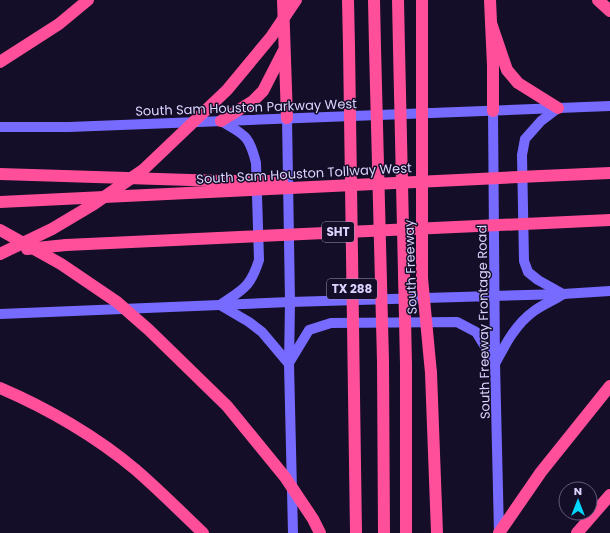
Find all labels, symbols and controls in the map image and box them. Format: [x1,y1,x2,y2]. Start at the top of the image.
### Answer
street label: South Sam Houston Parkway West [135,94,357,121]
street label: South Sam Houston Tollway West [196,158,412,189]
street label: South Freeway [399,218,422,315]
road number: SHT [322,222,354,242]
street label: South Freeway Frontage Road [472,225,495,419]
road number: TX 288 [327,279,377,299]
north arrow [558,481,598,521]
text: N [574,483,582,499]

